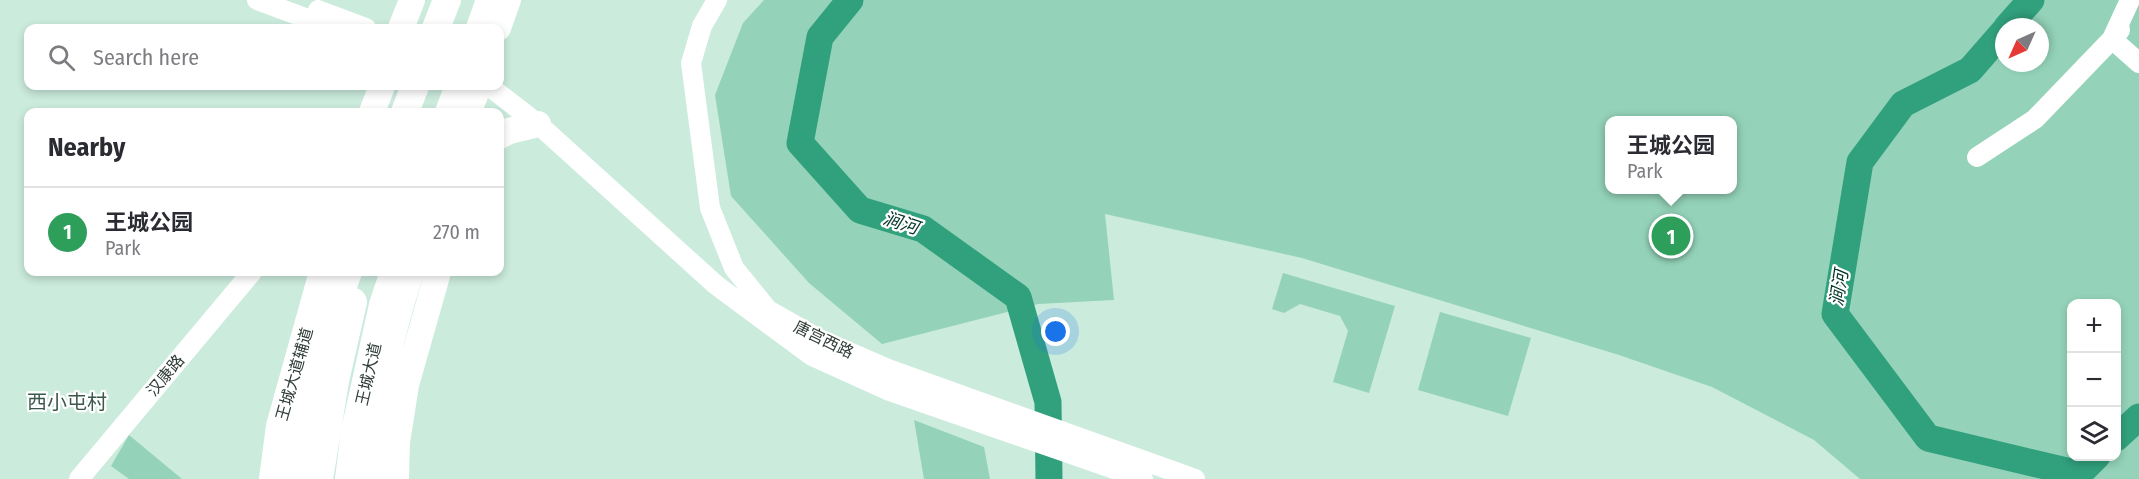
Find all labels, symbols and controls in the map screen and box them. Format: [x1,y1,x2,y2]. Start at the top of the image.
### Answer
north arrow [1995,18,2049,72]
search box [24,24,504,90]
icon: search [45,41,78,74]
text: Search here [93,44,199,71]
popup [1605,116,1737,194]
text: Nearby [48,132,125,163]
text: 王城公园 [1627,132,1715,159]
text: Park [1627,159,1663,183]
water label: 涧河 [880,207,924,240]
text: 王城公园 [105,209,193,236]
pin: 1 [1652,214,1690,258]
text: 1 [63,220,72,244]
text: 270 m [433,220,480,244]
text: Park [105,236,141,260]
water label: 涧河 [1825,266,1853,307]
map controls [2067,299,2121,461]
button: + [2067,299,2121,353]
street label: 唐宫西路 [791,317,857,362]
your location [1041,317,1070,346]
street label: 王城大道辅道 [272,325,317,423]
street label: 王城大道 [352,341,385,407]
street label: 汉康路 [143,351,188,400]
button: − [2067,353,2121,407]
district label: 西小屯村 [27,390,107,414]
button: layers [2067,407,2121,461]

